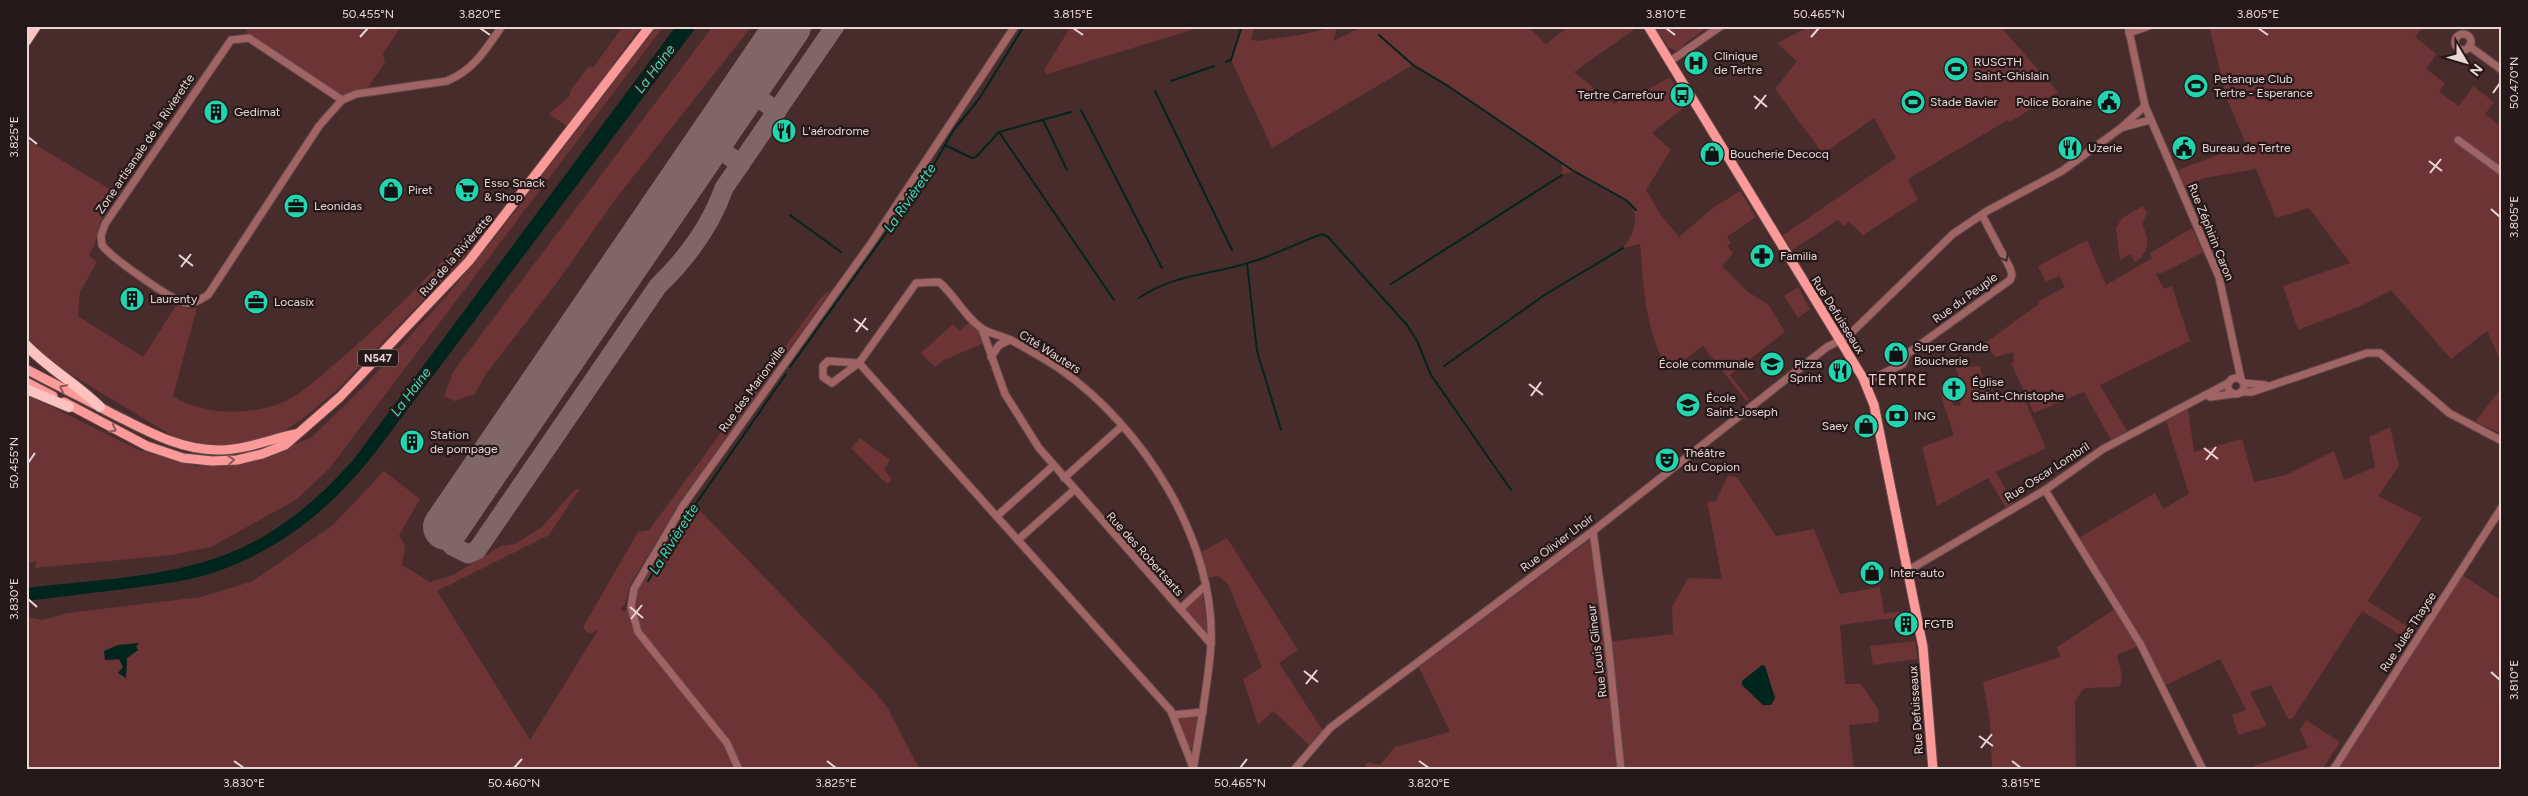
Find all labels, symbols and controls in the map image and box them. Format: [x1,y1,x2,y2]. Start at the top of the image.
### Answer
text: 50.455°N [342,7,394,21]
text: 3.820°E [459,7,501,21]
text: 3.815°E [1053,7,1093,21]
text: 3.810°E [1646,7,1686,21]
text: 50.465°N [1793,7,1845,21]
text: 3.805°E [2237,7,2279,21]
north arrow [2440,38,2490,88]
water label: La Haine [631,41,679,97]
place label: Clinique de Tertre [1714,49,1763,77]
hospital icon: Clinique de Tertre [1683,50,1709,76]
place label: RUSGTH Saint-Ghislain [1974,55,2049,83]
sports icon: RUSGTH Saint-Ghislain [1943,56,1969,82]
text: 50.470°N [2507,57,2521,109]
text: N [2466,60,2486,79]
street label: Zone artisanale de la Rivierette [93,71,197,216]
place label: Petanque Club Tertre - Esperance [2214,72,2313,100]
sports icon: Petanque Club Tertre - Esperance [2183,73,2209,99]
bus stop icon: Tertre Carrefour [1669,82,1695,108]
place label: Tertre Carrefour [1578,88,1664,102]
sports icon: Stade Bavier [1900,89,1926,115]
public building icon: Police Boraine [2096,89,2122,115]
place label: Stade Bavier [1930,95,1998,109]
place label: Police Boraine [2016,95,2092,109]
building icon: Gedimat [203,99,229,125]
place label: Gedimat [234,105,281,119]
text: 3.825°E [7,116,21,158]
restaurant icon: L'aérodrome [771,118,797,144]
place label: L'aérodrome [802,124,870,138]
restaurant icon: Uzerie [2057,135,2083,161]
public building icon: Bureau de Tertre [2171,135,2197,161]
shop icon: Boucherie Decocq [1699,141,1725,167]
place label: Uzerie [2088,141,2123,155]
place label: Bureau de Tertre [2202,141,2291,155]
place label: Boucherie Decocq [1730,147,1829,161]
water label: La Rivièrette [880,160,940,236]
place label: Esso Snack & Shop [484,176,545,204]
shop icon: Piret [378,177,404,203]
supermarket icon: Esso Snack & Shop [454,177,480,203]
street label: Rue Zéphirin Caron [2185,181,2237,283]
place label: Piret [408,183,433,197]
office icon: Leonidas [283,193,309,219]
text: 3.805°E [2507,196,2521,238]
place label: Leonidas [314,199,362,213]
street label: Rue de la Rivièrette [417,211,496,299]
pharmacy icon: Familia [1749,243,1775,269]
place label: Familia [1780,249,1817,263]
one-way arrow [1999,252,2009,261]
street label: Rue du Peuple [1930,270,2001,326]
street label: Rue Defuisseaux [1809,274,1868,357]
building icon: Laurenty [119,286,145,312]
office icon: Locasix [243,289,269,315]
place label: Laurenty [150,292,198,306]
place label: Locasix [274,295,314,309]
street label: Cité Wauters [1017,328,1084,377]
place label: Super Grande Boucherie [1914,340,1989,368]
shop icon: Super Grande Boucherie [1883,341,1909,367]
street label: Rue des Marionville [716,343,788,435]
road number: N547 [358,349,398,366]
school or university icon: École communale [1759,351,1785,377]
place label: École communale [1659,357,1754,371]
place label: Pizza Sprint [1789,357,1822,385]
restaurant icon: Pizza Sprint [1827,358,1853,384]
water label: La Haine [387,364,435,420]
district label: TERTRE [1868,371,1928,389]
place label: Église Saint-Christophe [1972,375,2065,403]
church icon: Église Saint-Christophe [1941,376,1967,402]
one-way arrow [59,384,68,394]
place label: École Saint-Joseph [1706,391,1778,419]
school or university icon: École Saint-Joseph [1675,392,1701,418]
bank icon: ING [1884,403,1910,429]
place label: ING [1914,409,1936,423]
shop icon: Saey [1853,413,1879,439]
place label: Saey [1822,419,1849,433]
one-way arrow [107,423,116,433]
place label: Station de pompage [430,428,498,456]
building icon: Station de pompage [399,429,425,455]
text: 50.455°N [7,437,21,489]
street label: Rue Oscar Lombril [2002,439,2092,505]
place label: Théâtre du Copion [1684,446,1740,474]
theatre icon: Théâtre du Copion [1654,447,1680,473]
one-way arrow [228,455,236,466]
water label: La Rivièrette [646,500,703,577]
street label: Rue des Robertsarts [1104,509,1187,599]
street label: Rue Olivier Lhoir [1518,511,1596,575]
shop icon: Inter-auto [1859,560,1885,586]
place label: Inter-auto [1890,566,1944,580]
text: 3.830°E [7,578,21,620]
street label: Rue Jules Thayse [2377,589,2439,674]
street label: Rue Louis Glineur [1584,604,1610,698]
building icon: FGTB [1893,611,1919,637]
place label: FGTB [1924,617,1954,631]
text: 3.810°E [2507,660,2521,700]
street label: Rue Defuisseaux [1906,665,1926,755]
text: 3.830°E [223,776,265,790]
text: 50.460°N [488,776,540,790]
text: 3.825°E [815,776,857,790]
text: 50.465°N [1214,776,1266,790]
text: 3.820°E [1408,776,1450,790]
text: 3.815°E [2001,776,2041,790]

